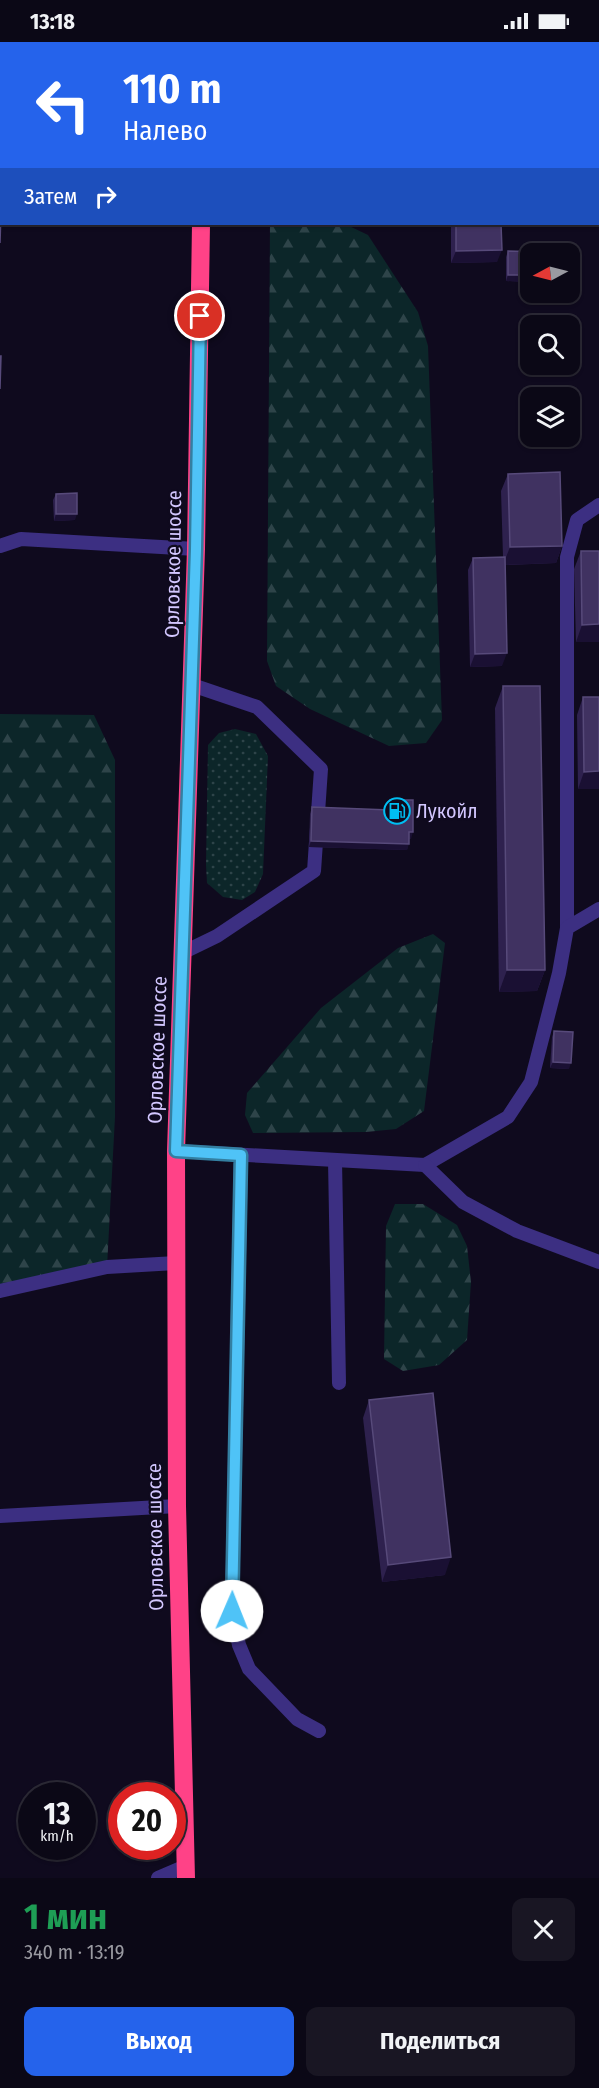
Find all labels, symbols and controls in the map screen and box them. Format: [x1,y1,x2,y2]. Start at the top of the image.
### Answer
text: 13:18 [30,8,75,35]
text: 110 m [123,64,222,114]
icon: left [24,66,102,144]
text: Налево [123,115,207,147]
icon: right [89,180,122,213]
text: Затем [24,183,77,210]
north arrow [520,243,580,303]
map controls [520,243,580,447]
pin [174,290,225,341]
icon: arrive [183,299,216,332]
button: search [520,315,580,375]
button: layers [520,387,580,447]
street label: Орловское шоссе [160,490,186,638]
fuel station icon: Лукойл [382,796,412,826]
place label: Лукойл [416,799,477,823]
street label: Орловское шоссе [142,976,172,1124]
street label: Орловское шоссе [142,1463,168,1611]
position arrow [200,1579,264,1643]
speed limit sign: 20 [108,1782,186,1860]
text: 13 [44,1796,70,1832]
text: km/h [40,1827,74,1845]
text: 1 мин [24,1895,107,1939]
button: close [512,1898,575,1961]
text: 340 m · 13:19 [24,1940,125,1964]
button: Выход [24,2007,294,2076]
button: Поделиться [306,2007,575,2076]

